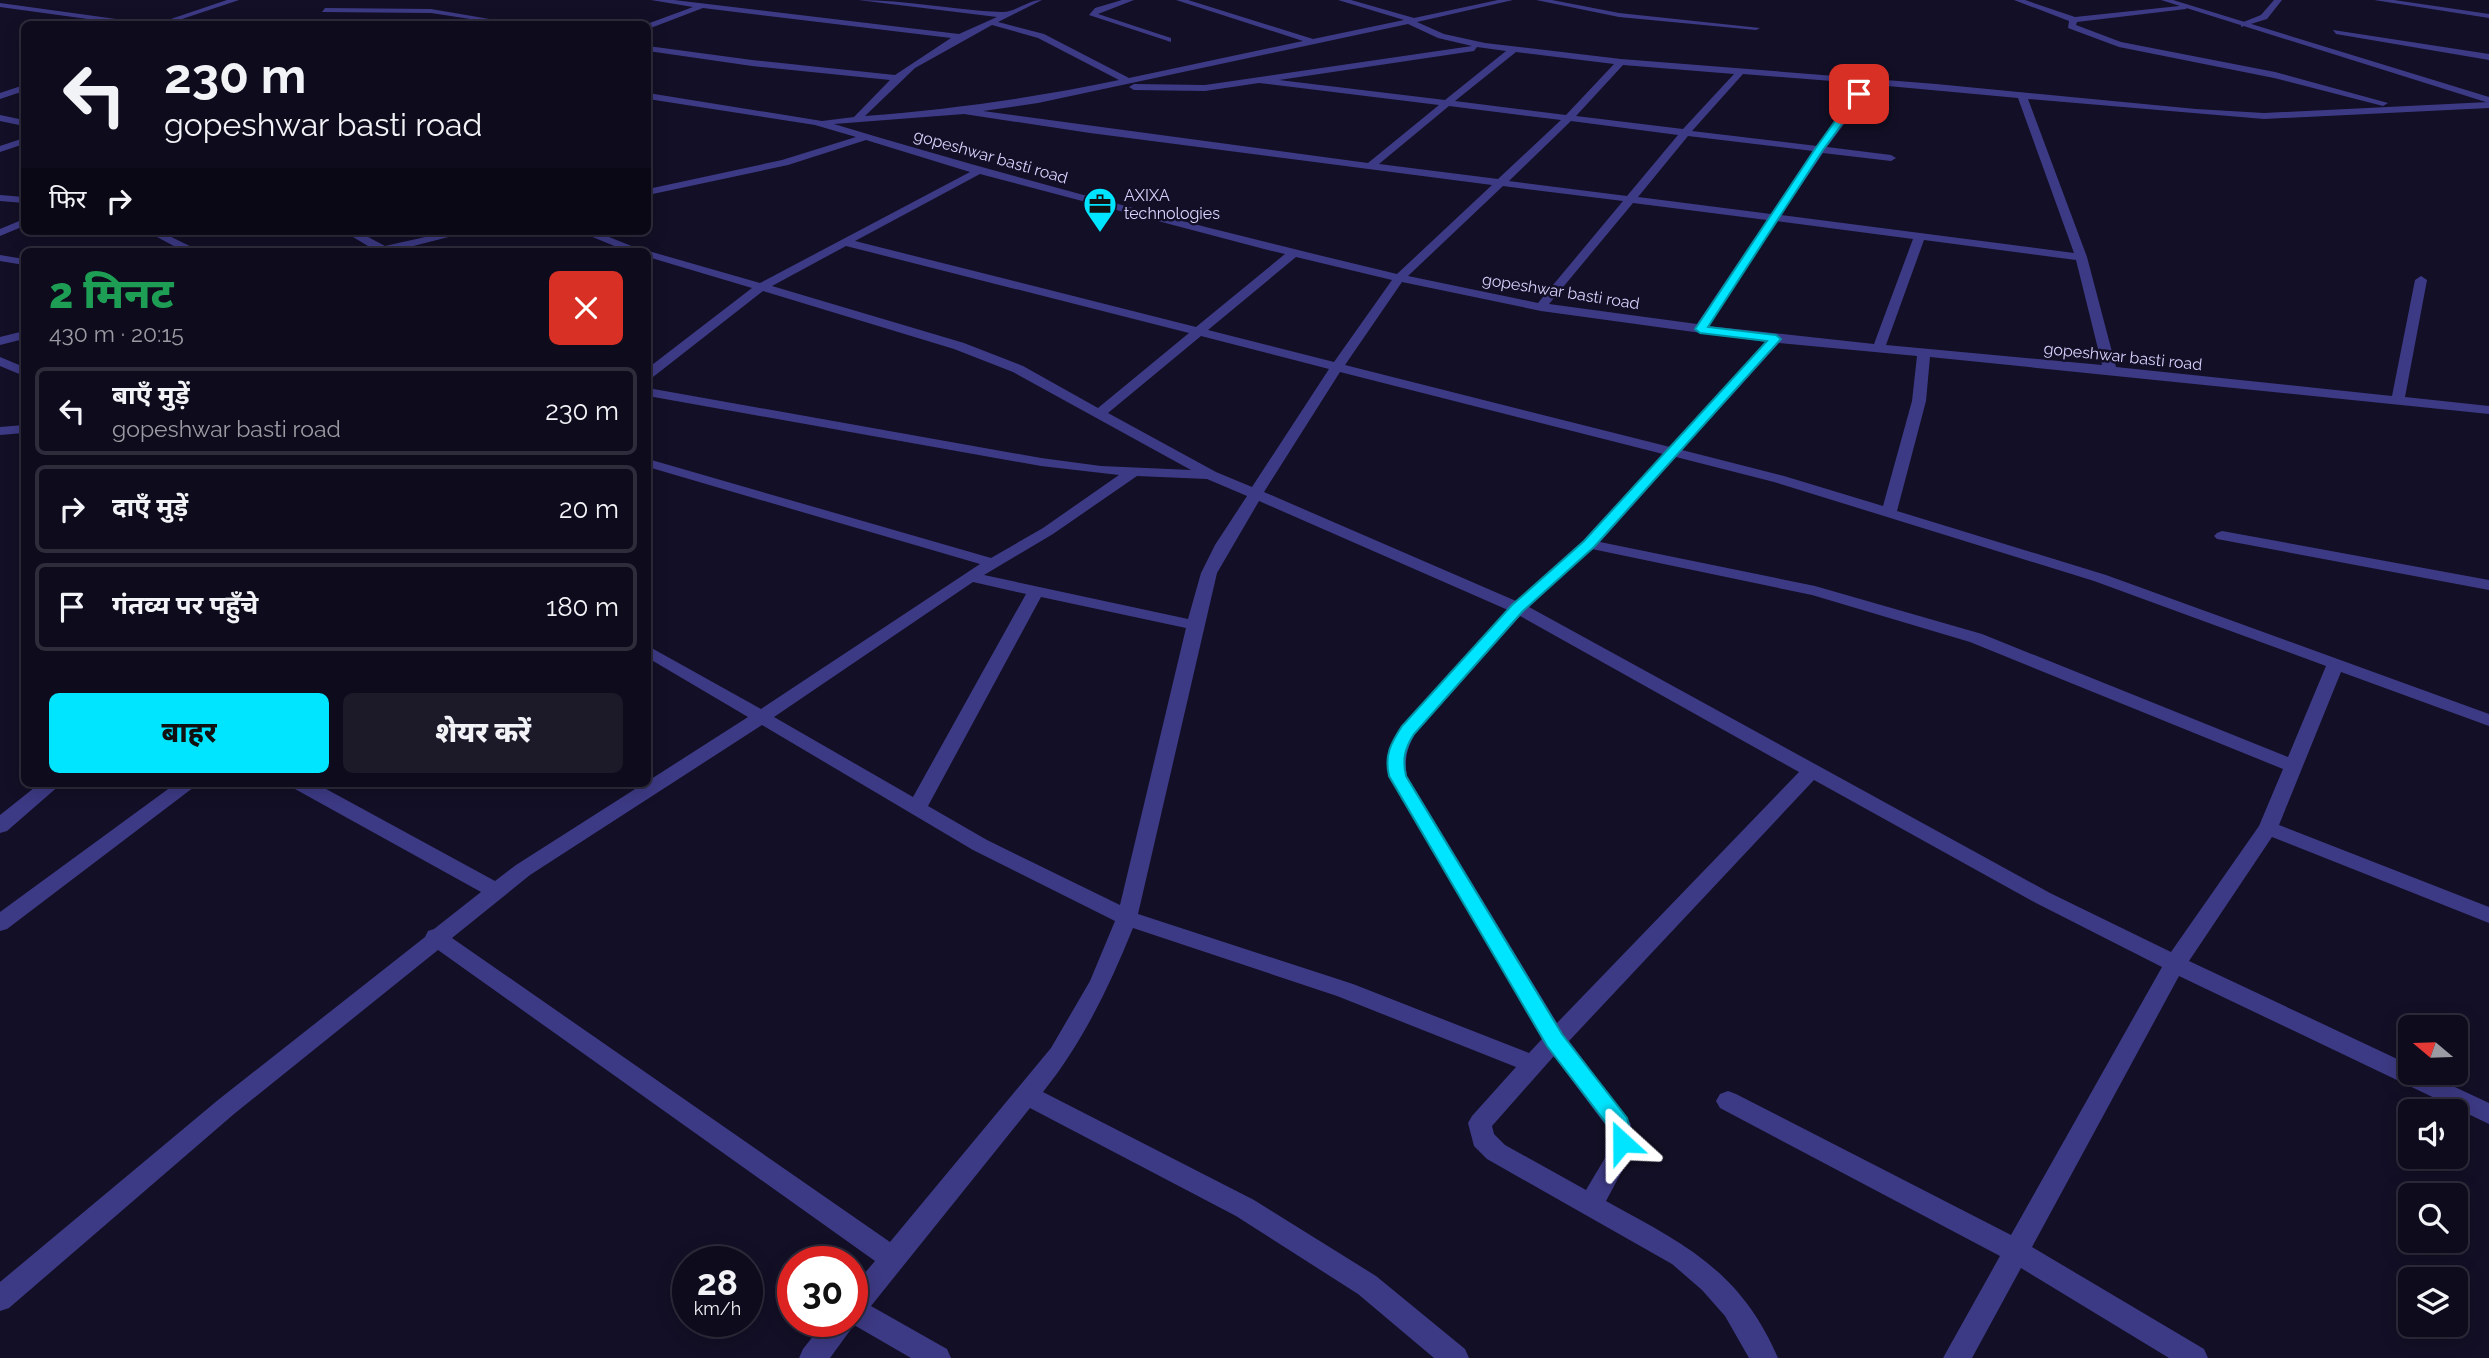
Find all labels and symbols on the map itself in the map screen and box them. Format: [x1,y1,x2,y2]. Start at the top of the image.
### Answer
pin [1829,64,1889,124]
street label: gopeshwar basti road [912,125,1070,188]
office icon: AXIXA technologies [1081,185,1119,234]
place label: AXIXA technologies [1124,186,1220,223]
street label: gopeshwar basti road [1481,270,1641,313]
street label: gopeshwar basti road [2043,339,2203,374]
north arrow [2398,1015,2468,1085]
position arrow [1585,1105,1659,1179]
speed limit sign: 30 [777,1246,868,1337]

